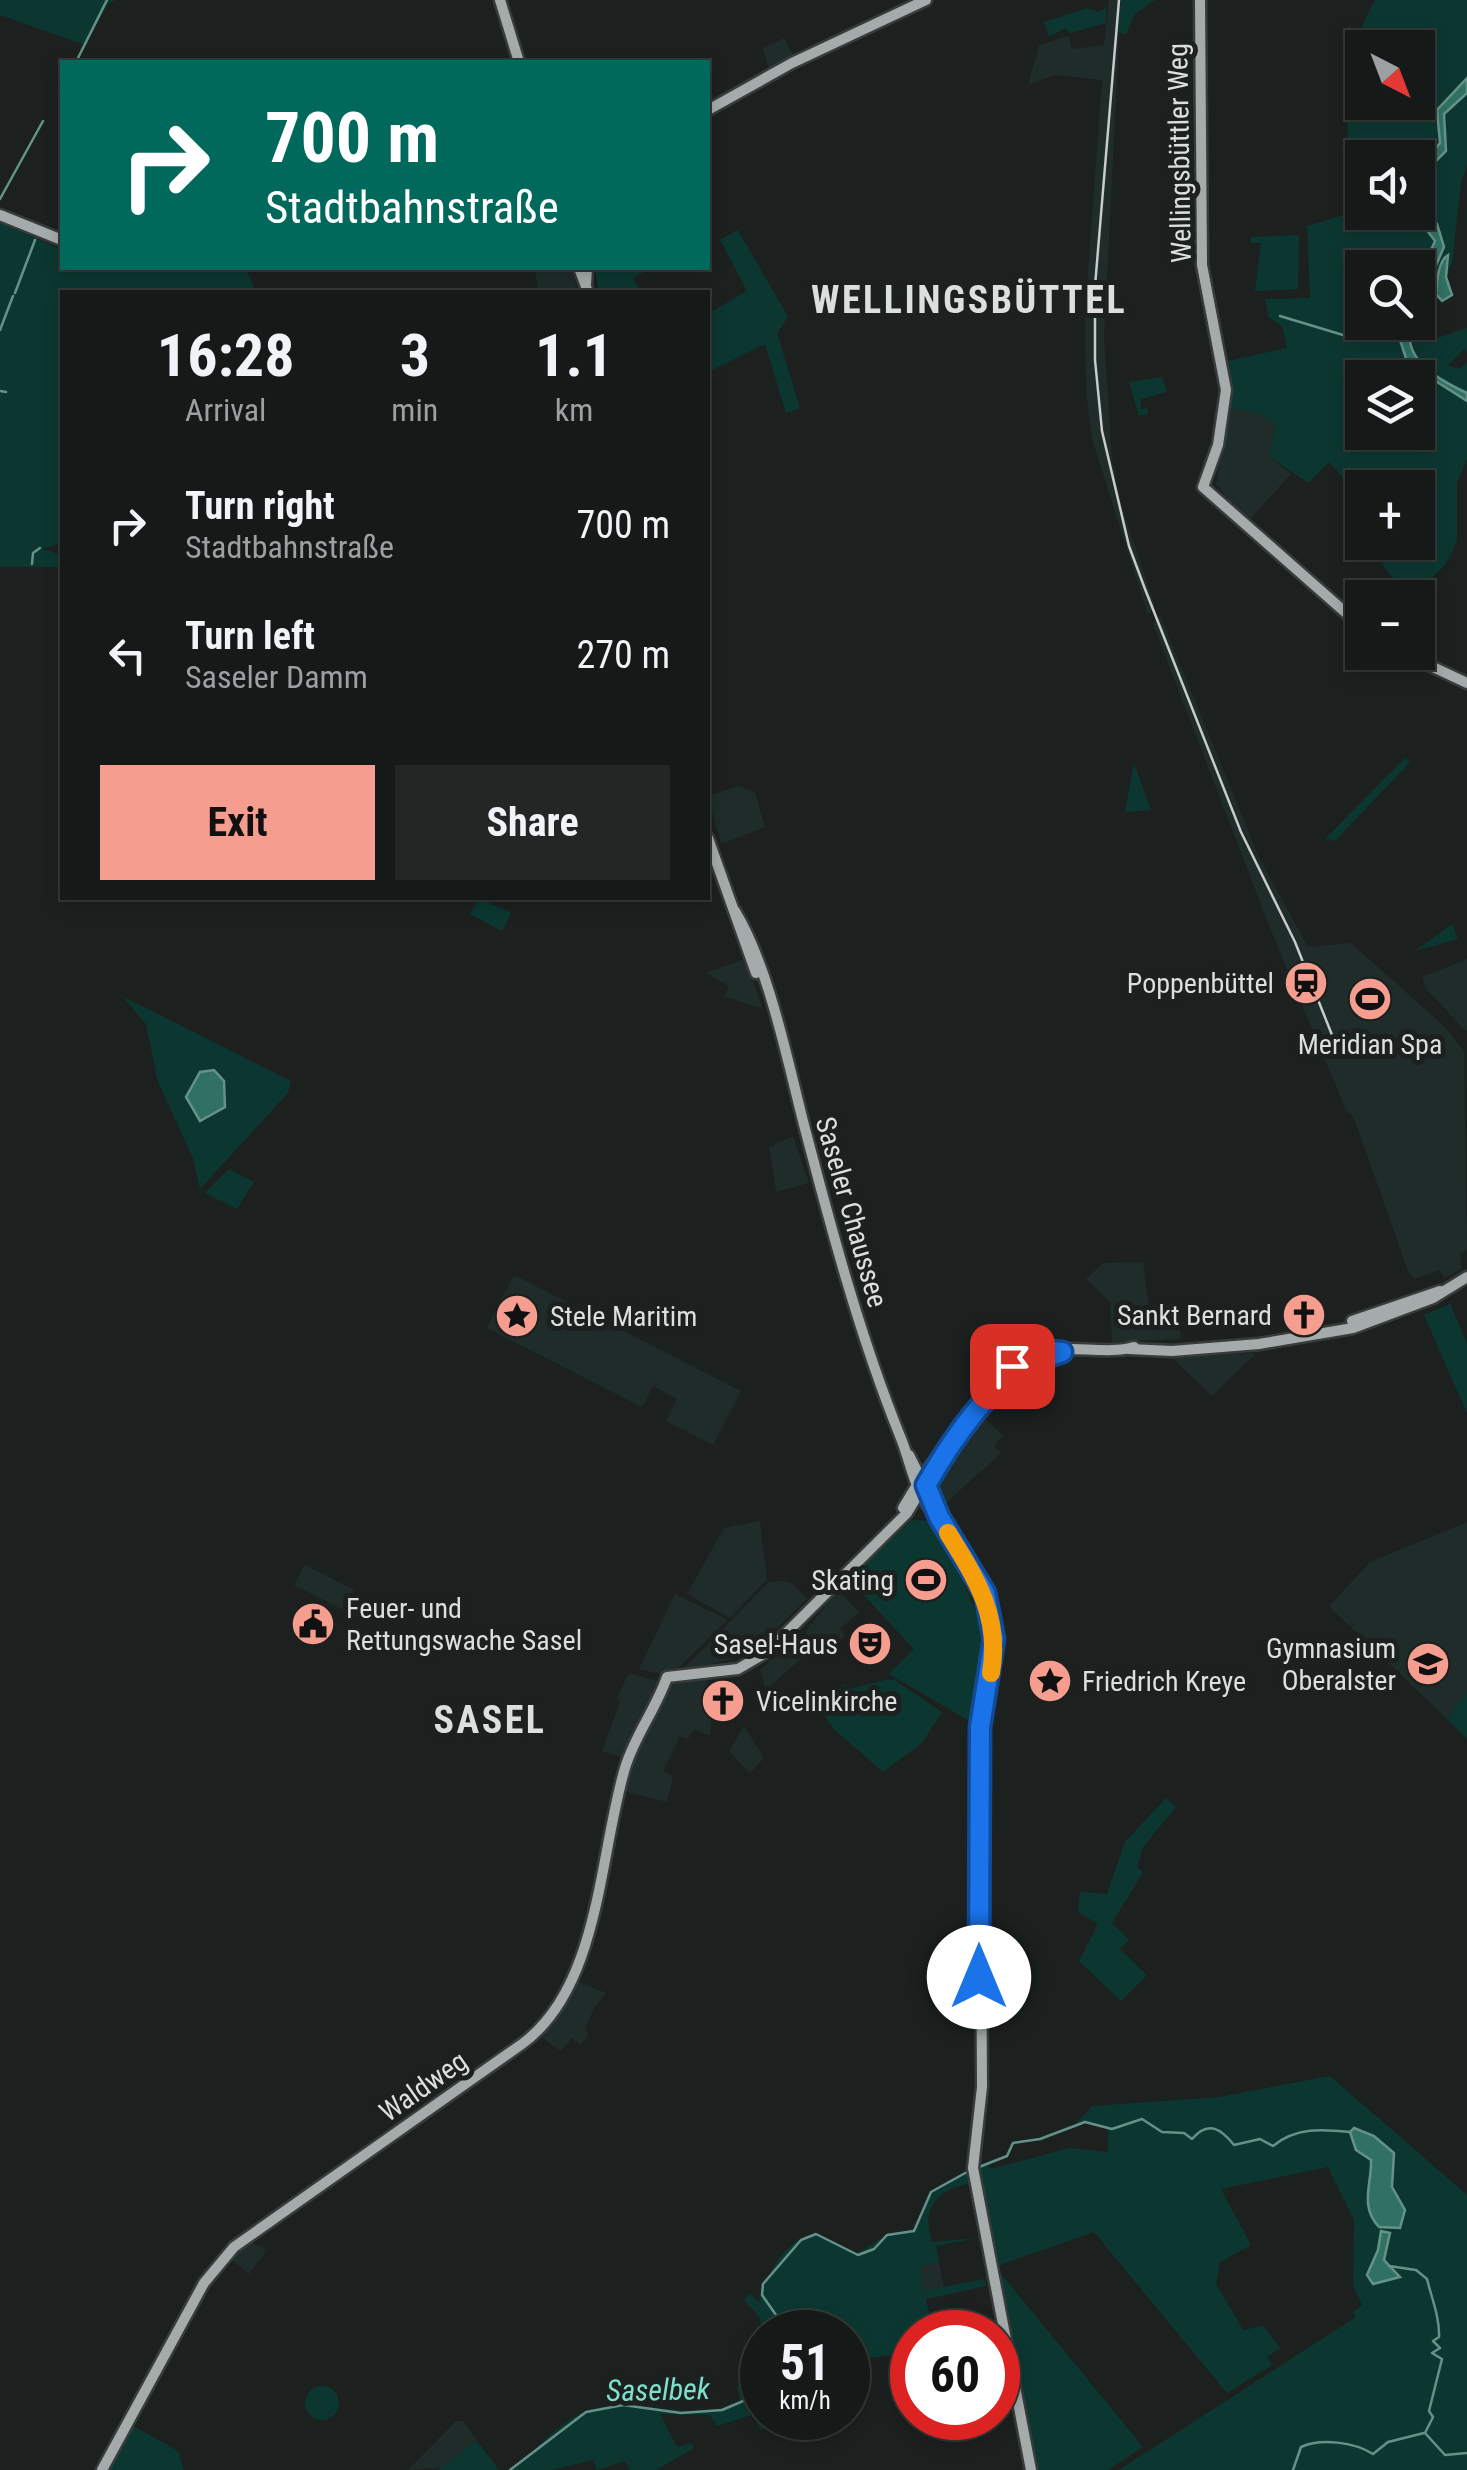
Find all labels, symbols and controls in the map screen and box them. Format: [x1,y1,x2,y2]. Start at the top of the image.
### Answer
north arrow [1345,30,1435,120]
map controls [1345,30,1435,670]
street label: Wellingsbüttler Weg [1161,43,1198,263]
text: 700 m [265,97,439,179]
icon: right [100,100,230,230]
button: sound [1345,140,1435,230]
text: Stadtbahnstraße [265,181,559,234]
button: search [1345,250,1435,340]
district label: WELLINGSBÜTTEL [811,278,1127,322]
text: 16:28 [157,320,295,391]
text: 3 [400,320,430,391]
text: 1.1 [535,320,613,391]
button: layers [1345,360,1435,450]
text: Arrival [185,391,266,429]
text: min [391,391,438,429]
text: km [555,391,593,429]
button: + [1345,470,1435,560]
text: Turn right [185,484,335,528]
icon: right [100,498,155,553]
text: 700 m [576,503,670,547]
text: Stadtbahnstraße [185,528,394,566]
button: − [1345,580,1435,670]
text: Turn left [185,614,315,658]
icon: left [100,628,155,683]
text: 270 m [576,633,670,677]
text: Saseler Damm [185,658,368,696]
button: Exit [100,765,375,880]
button: Share [395,765,670,880]
station icon: Poppenbüttel [1283,960,1329,1006]
place label: Poppenbüttel [1127,967,1274,1000]
sports icon: Meridian Spa [1347,976,1393,1022]
place label: Meridian Spa [1298,1028,1442,1061]
street label: Saseler Chaussee [809,1113,894,1311]
church icon: Sankt Bernard [1281,1292,1327,1338]
place icon: Stele Maritim [494,1293,540,1339]
place label: Sankt Bernard [1117,1299,1272,1332]
place label: Stele Maritim [550,1300,697,1333]
pin [970,1324,1055,1409]
icon: arrive [985,1339,1040,1394]
sports icon: Skating [903,1557,949,1603]
place label: Skating [811,1564,894,1597]
place label: Feuer- und Rettungswache Sasel [346,1592,582,1657]
public building icon: Feuer- und Rettungswache Sasel [290,1601,336,1647]
theatre icon: Sasel-Haus [847,1621,893,1667]
place label: Sasel-Haus [714,1628,838,1661]
place label: Gymnasium Oberalster [1266,1632,1396,1697]
school or university icon: Gymnasium Oberalster [1405,1641,1451,1687]
place icon: Friedrich Kreye [1027,1658,1073,1704]
place label: Friedrich Kreye [1082,1665,1246,1698]
church icon: Vicelinkirche [700,1678,746,1724]
place label: Vicelinkirche [756,1685,898,1718]
district label: SASEL [433,1698,547,1742]
position arrow [927,1925,1031,2029]
street label: Waldweg [373,2044,474,2129]
speed limit sign: 60 [890,2310,1020,2440]
text: 51 [780,2334,830,2392]
water label: Saselbek [606,2371,711,2408]
text: km/h [779,2386,831,2415]

